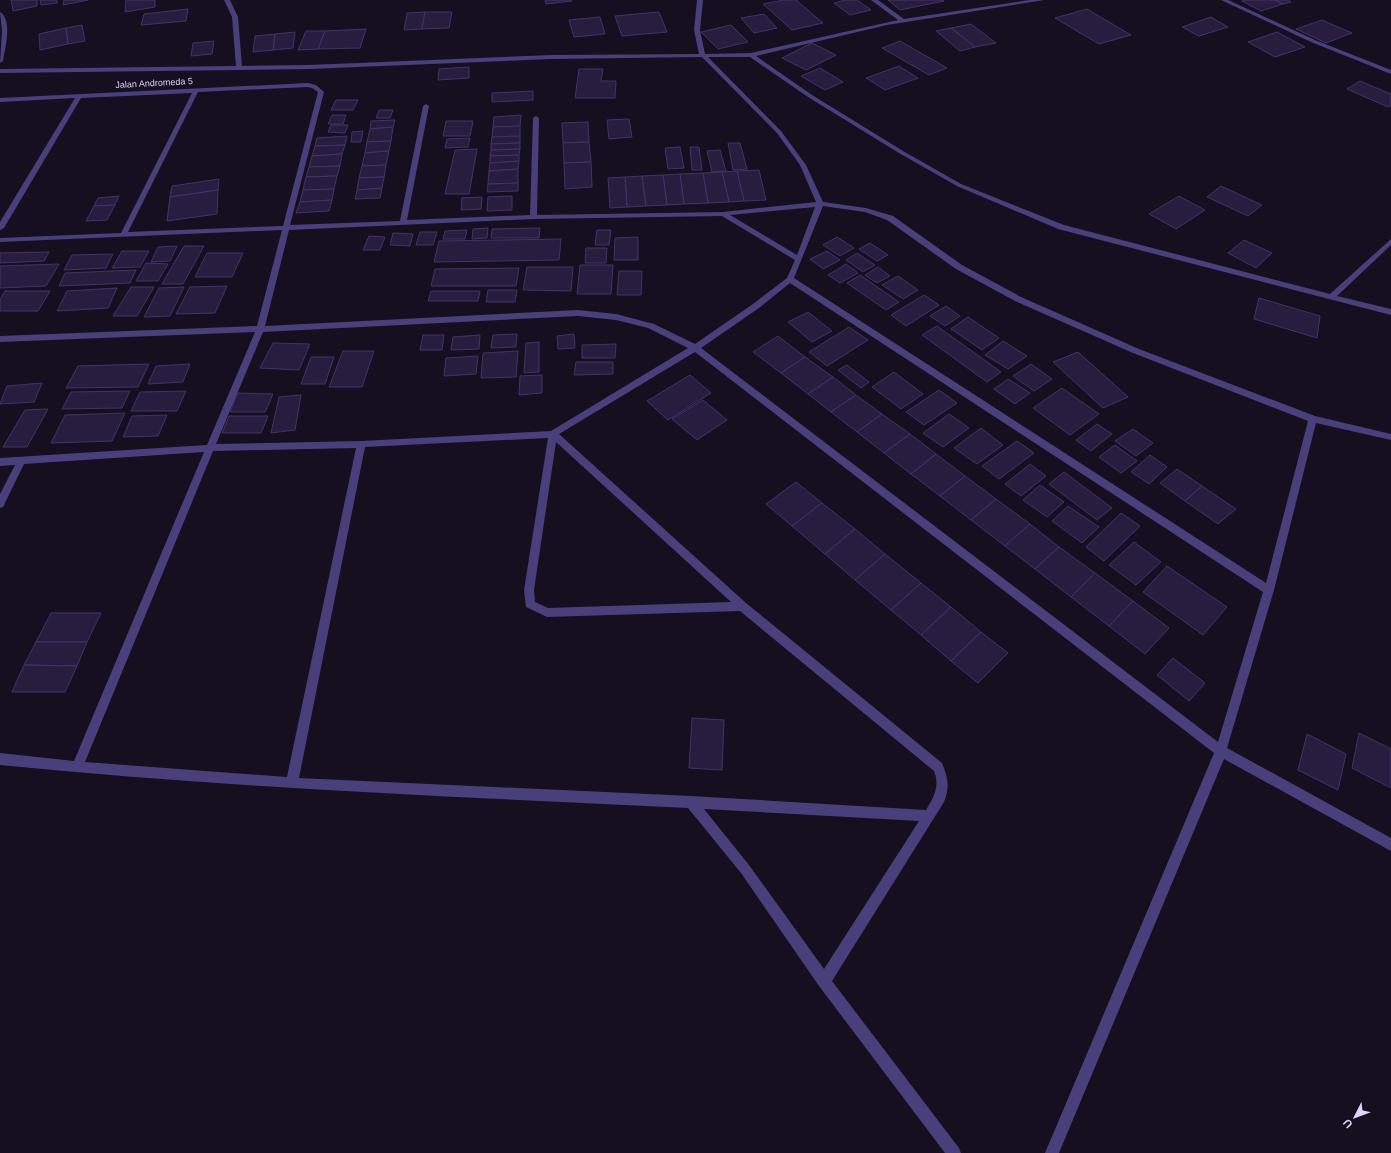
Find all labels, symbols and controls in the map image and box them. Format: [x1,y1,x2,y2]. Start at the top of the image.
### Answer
street label: Jalan Andromeda 5 [115,76,193,90]
north arrow [1335,1097,1375,1137]
text: U [1340,1117,1355,1131]

